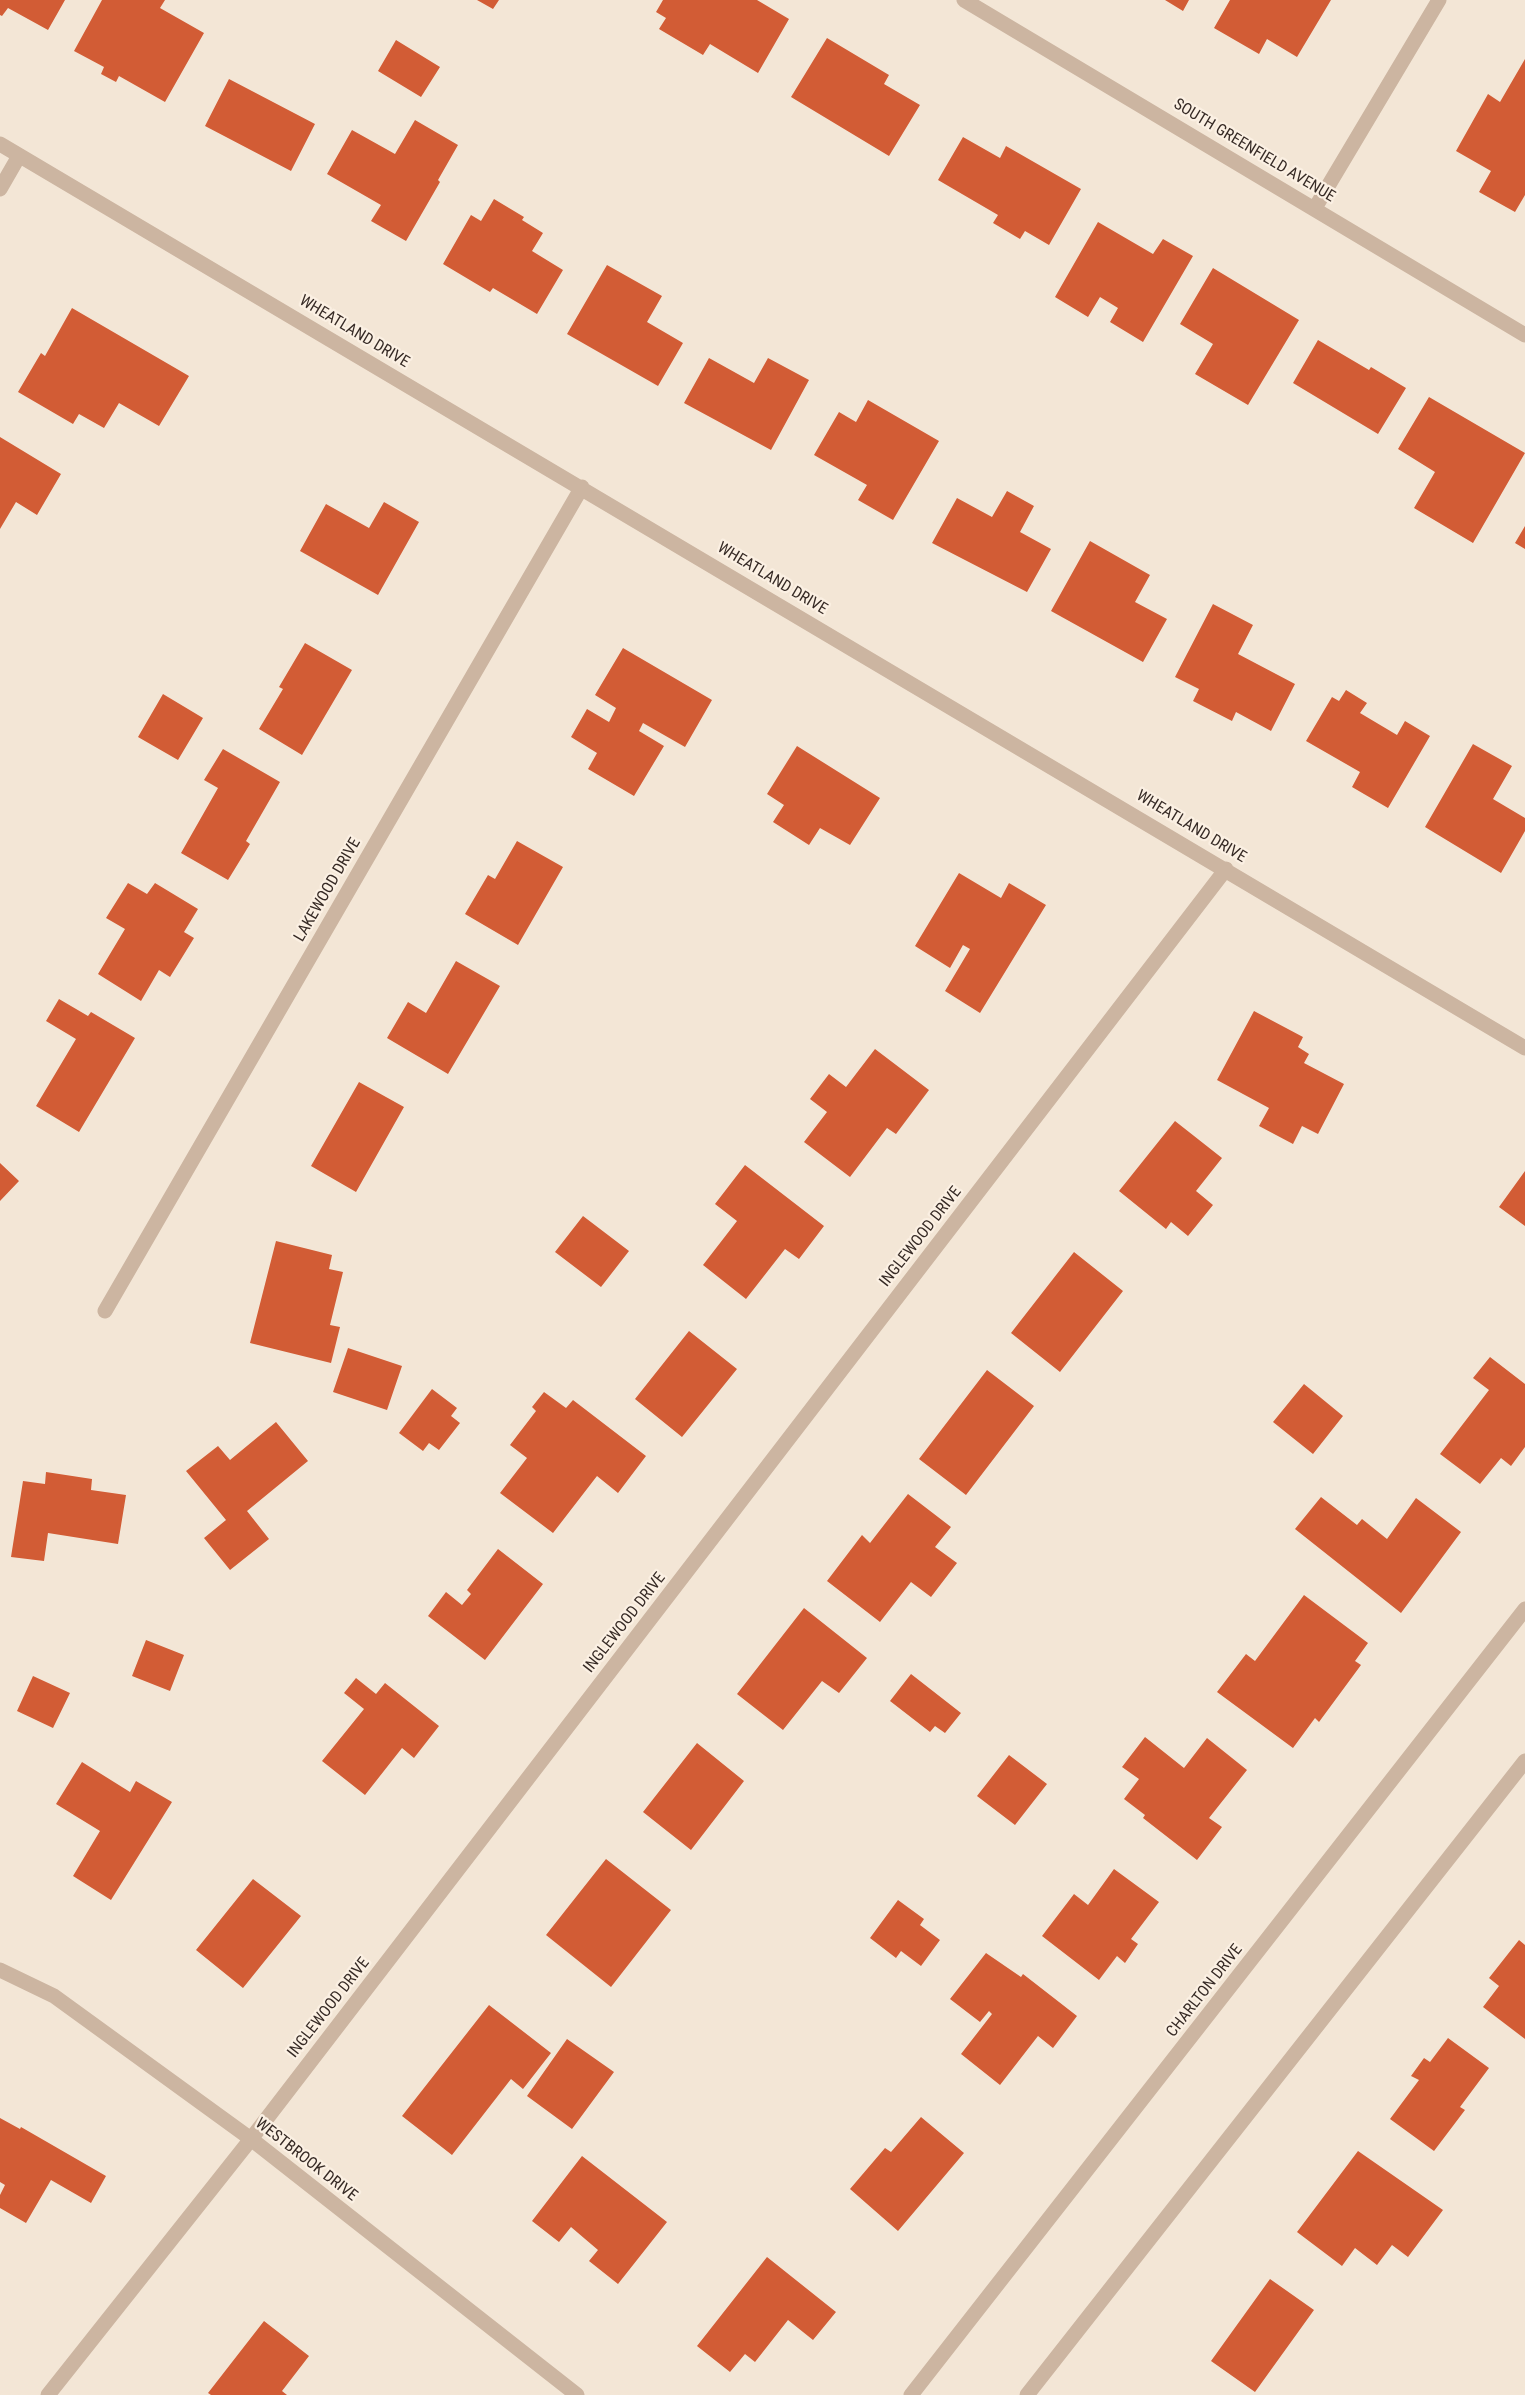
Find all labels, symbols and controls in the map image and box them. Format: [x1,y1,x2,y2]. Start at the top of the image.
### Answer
street label: SOUTH GREENFIELD AVENUE [1170,95,1338,207]
street label: WHEATLAND DRIVE [296,292,412,372]
street label: WHEATLAND DRIVE [714,539,830,619]
street label: WHEATLAND DRIVE [1133,787,1249,867]
street label: LAKEWOOD DRIVE [291,835,365,945]
street label: INGLEWOOD DRIVE [876,1183,966,1291]
street label: INGLEWOOD DRIVE [580,1569,670,1677]
street label: CHARLTON DRIVE [1163,1941,1247,2041]
street label: INGLEWOOD DRIVE [284,1954,374,2062]
street label: WESTBROOK DRIVE [251,2114,361,2206]

